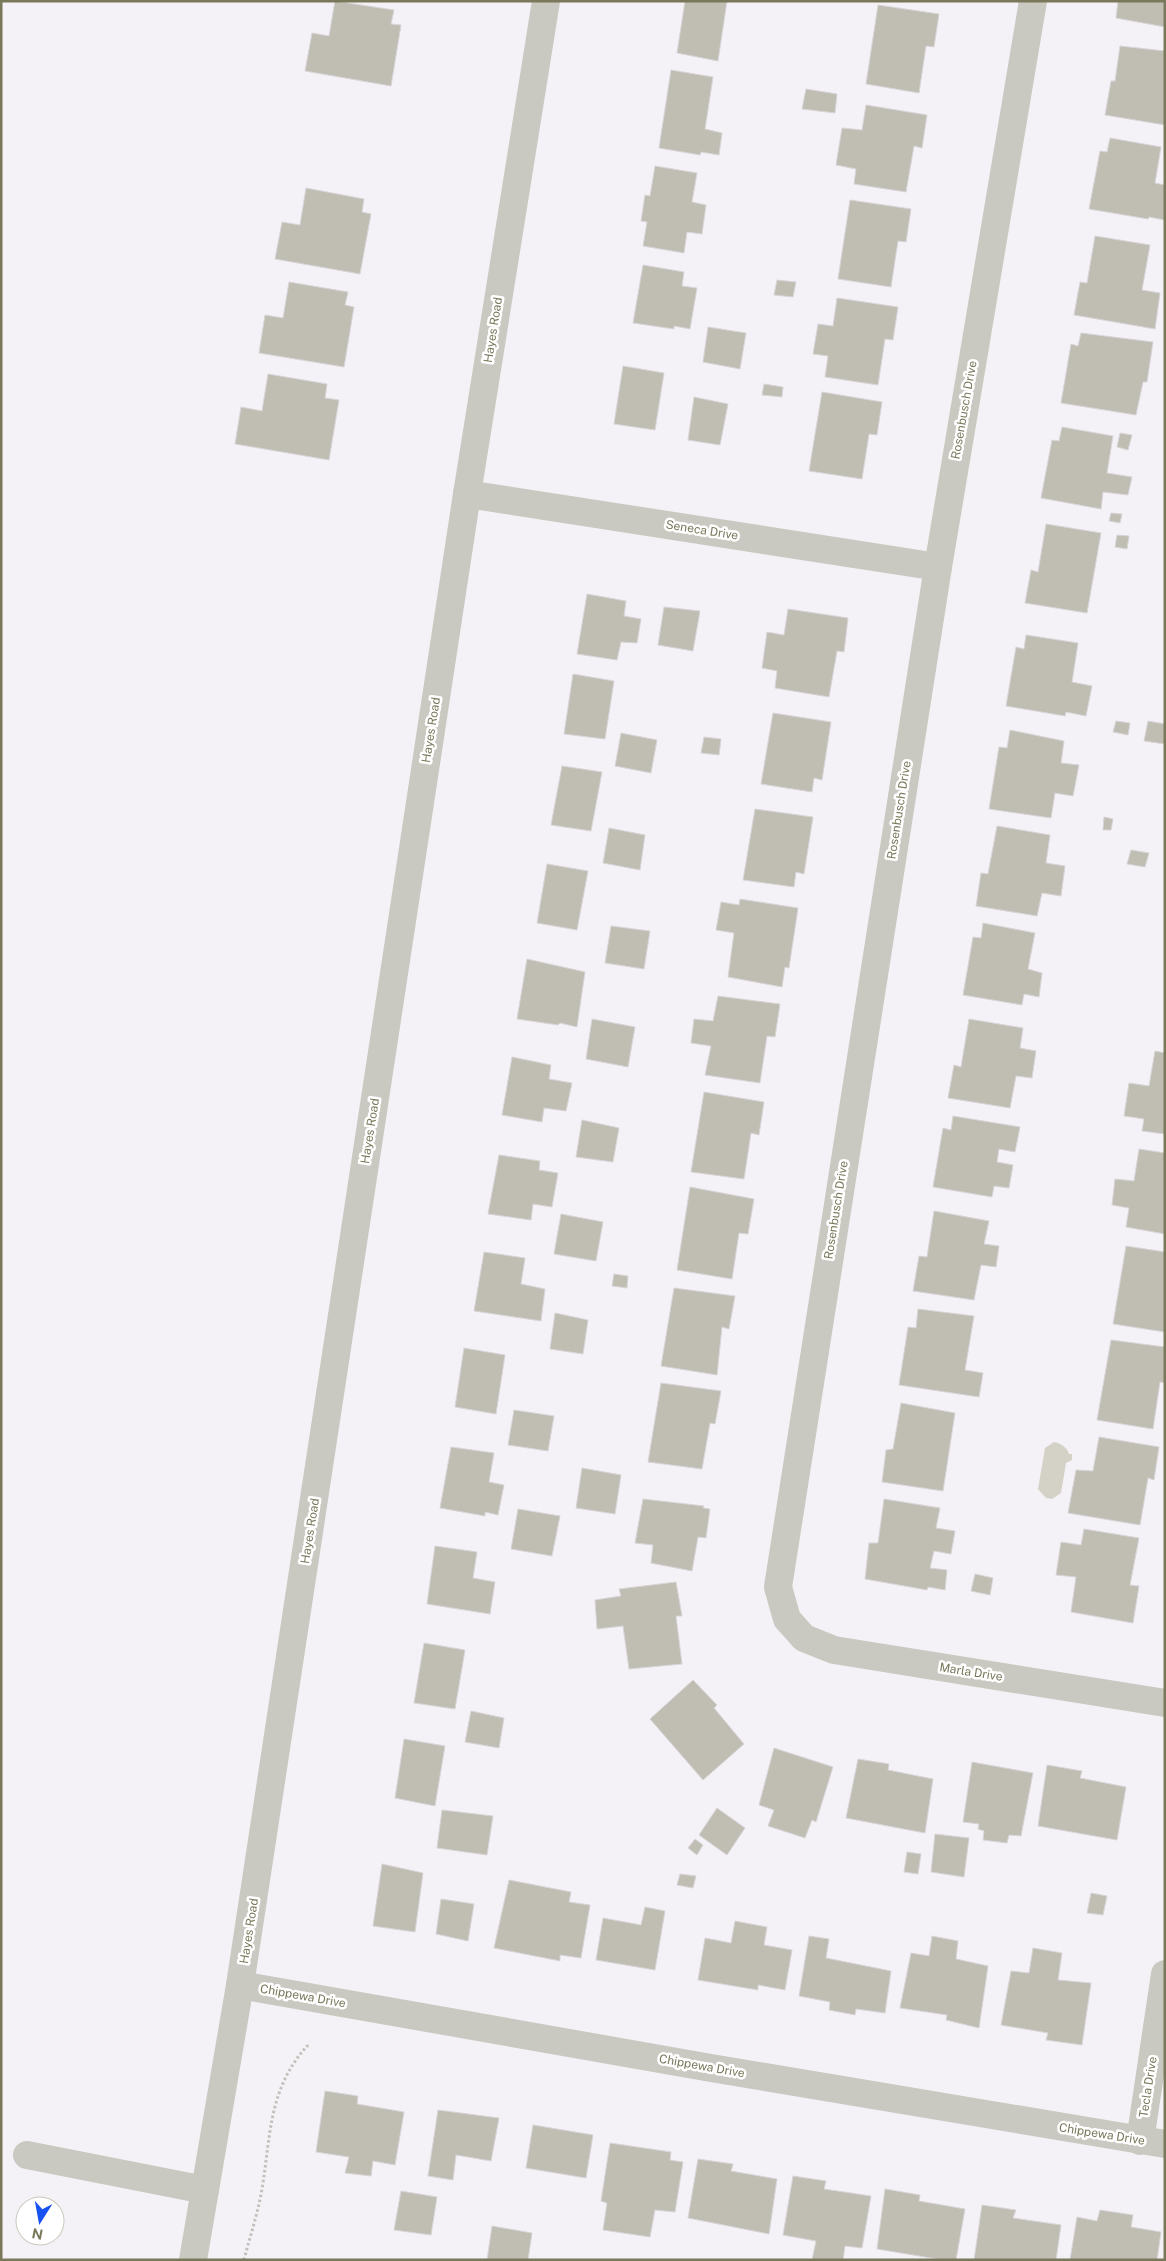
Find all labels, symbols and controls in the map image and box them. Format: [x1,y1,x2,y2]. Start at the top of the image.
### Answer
street label: Hayes Road [481,296,505,364]
street label: Rosenbusch Drive [948,360,980,460]
street label: Seneca Drive [665,517,739,543]
street label: Hayes Road [419,696,443,764]
street label: Rosenbusch Drive [884,760,914,860]
street label: Hayes Road [358,1097,382,1165]
street label: Rosenbusch Drive [821,1160,851,1260]
street label: Hayes Road [298,1497,322,1565]
street label: Marla Drive [938,1660,1004,1684]
street label: Hayes Road [237,1897,261,1965]
street label: Chippewa Drive [259,1982,347,2010]
street label: Chippewa Drive [658,2052,746,2080]
street label: Tecla Drive [1136,2055,1160,2118]
street label: Chippewa Drive [1058,2120,1146,2148]
north arrow [15,2196,65,2246]
text: N [31,2225,44,2243]

